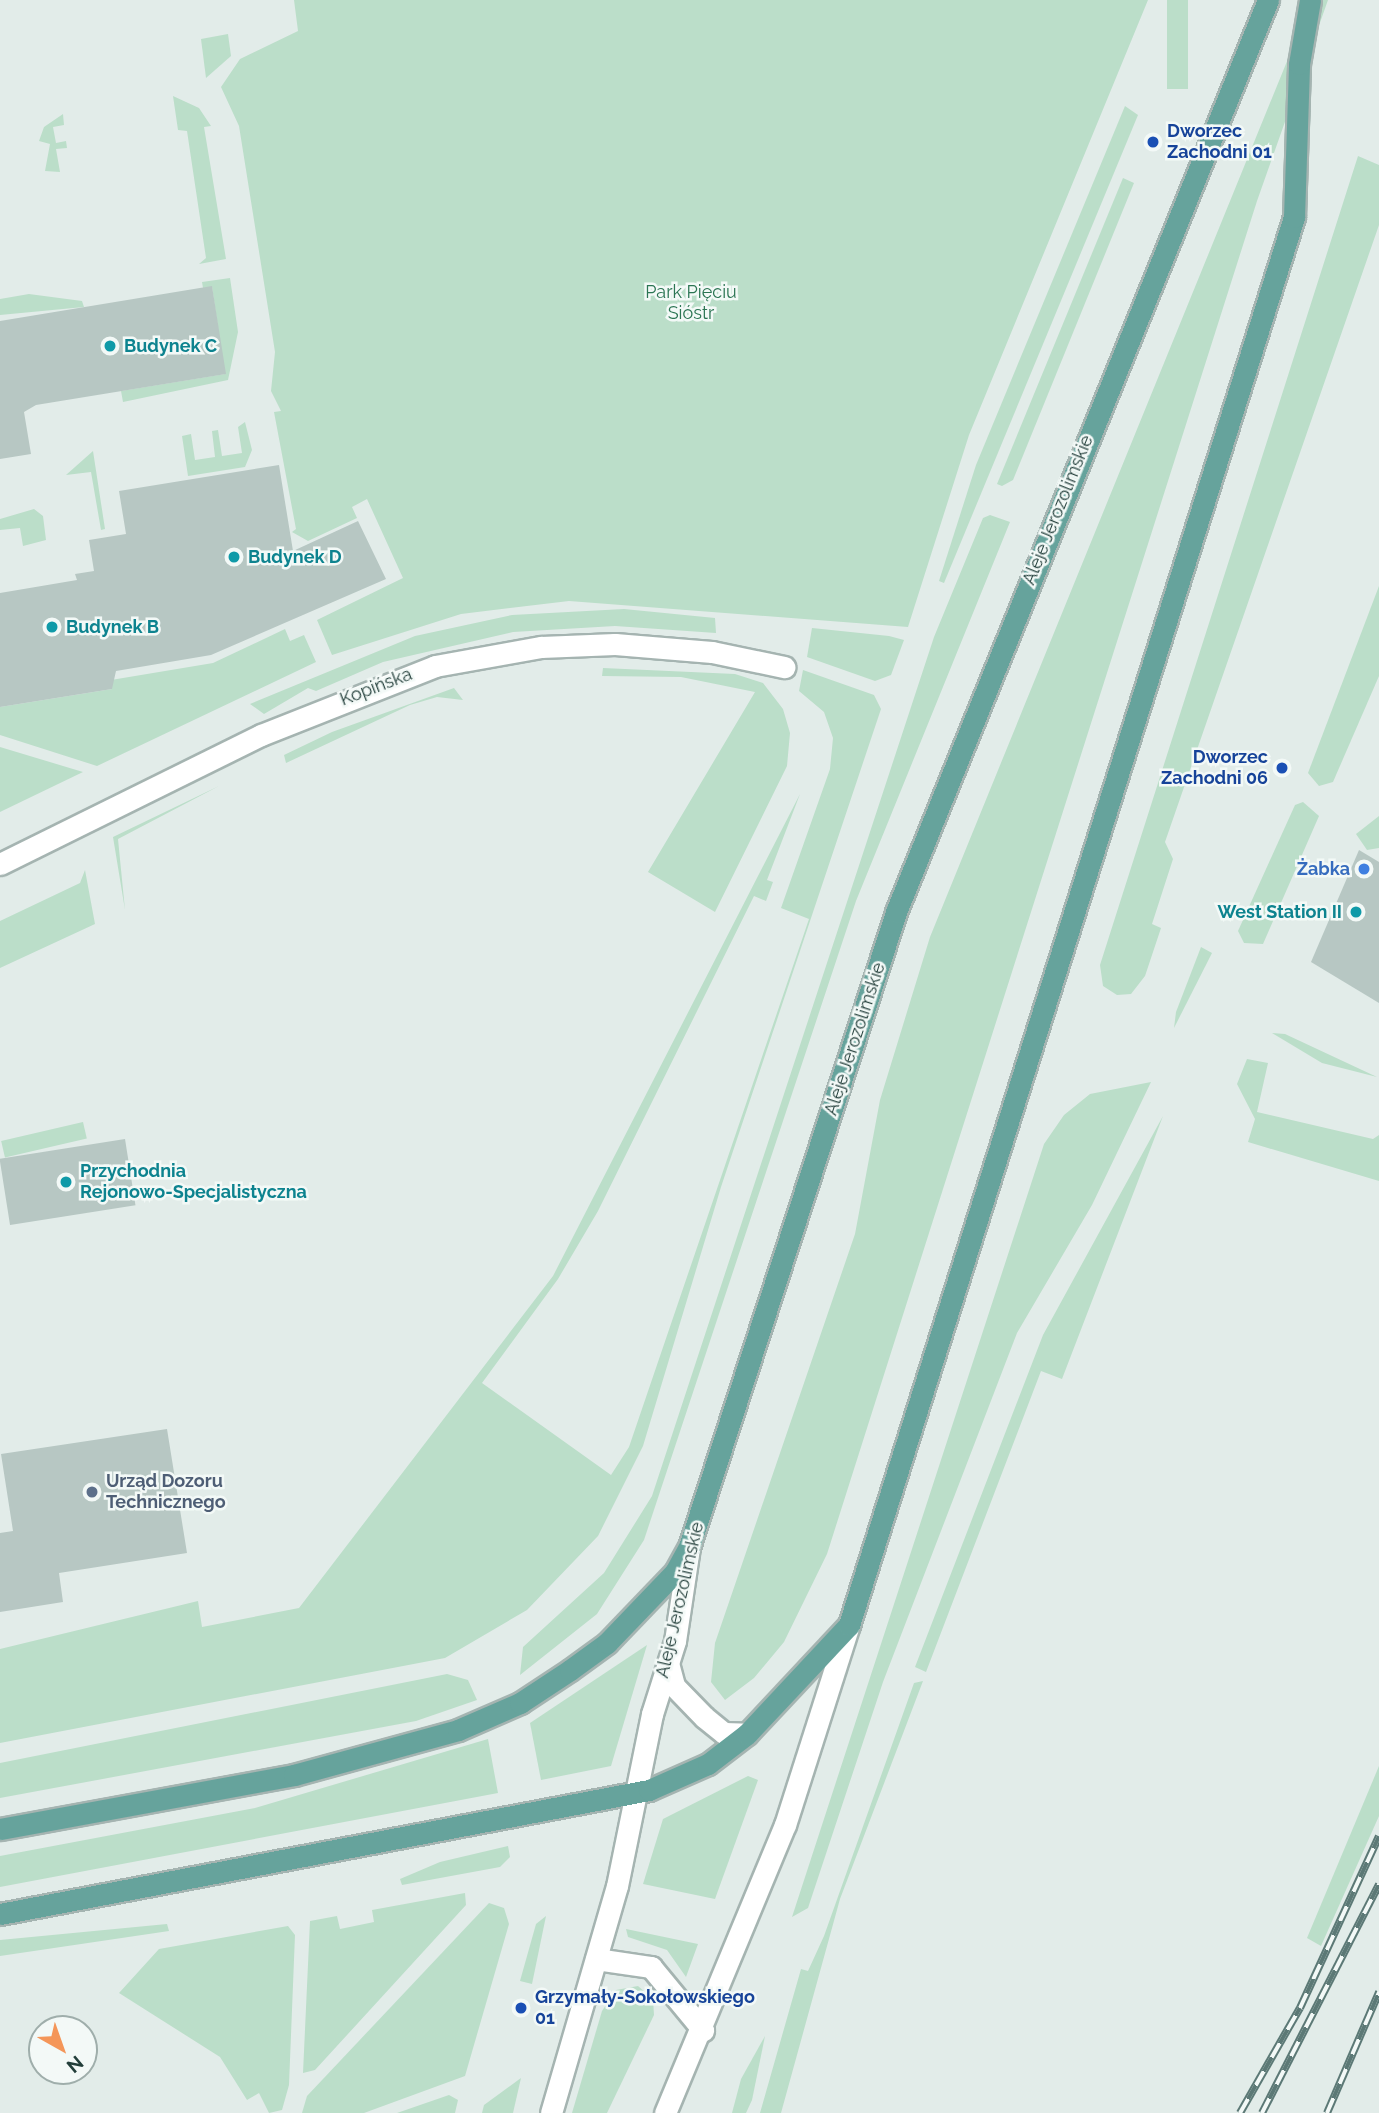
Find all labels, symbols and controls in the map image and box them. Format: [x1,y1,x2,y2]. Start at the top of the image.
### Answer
place label: Dworzec Zachodni 01 [1167,121,1272,164]
marker: Dworzec Zachodni 01 [1145,134,1161,150]
park label: Park Pięciu Sióstr [645,282,737,324]
place label: Budynek C [124,335,217,357]
marker: Budynek C [102,338,118,354]
street label: Aleje Jerozolimskie [1018,432,1098,588]
place label: Budynek D [248,546,342,568]
marker: Budynek D [226,549,242,565]
place label: Budynek B [66,616,159,638]
marker: Budynek B [44,619,60,635]
street label: Kopińska [337,663,415,711]
place label: Dworzec Zachodni 06 [1161,747,1268,790]
marker: Dworzec Zachodni 06 [1274,760,1290,776]
place label: Żabka [1297,858,1350,880]
marker: Żabka [1356,861,1372,877]
place label: West Station II [1218,901,1342,923]
marker: West Station II [1348,904,1364,920]
street label: Aleje Jerozolimskie [820,960,890,1118]
place label: Przychodnia Rejonowo-Specjalistyczna [80,1161,307,1204]
marker: Przychodnia Rejonowo-Specjalistyczna [58,1174,74,1190]
place label: Urząd Dozoru Technicznego [106,1471,226,1514]
marker: Urząd Dozoru Technicznego [84,1484,100,1500]
street label: Aleje Jerozolimskie [651,1520,709,1680]
place label: Grzymały-Sokołowskiego 01 [535,1987,755,2030]
marker: Grzymały-Sokołowskiego 01 [513,2000,529,2016]
north arrow [28,2015,98,2085]
text: N [63,2051,88,2078]

